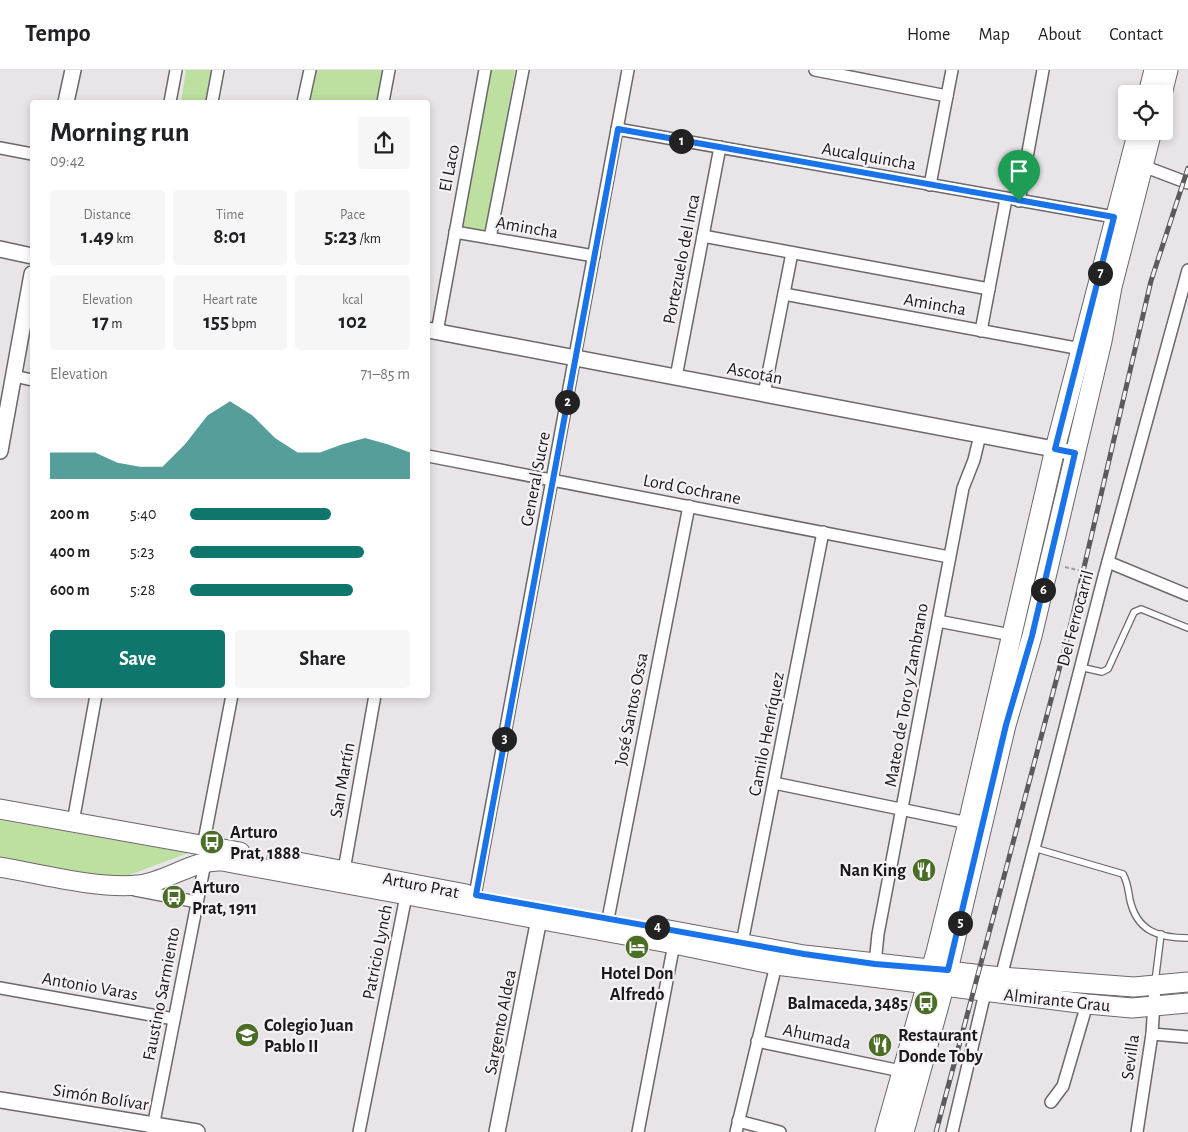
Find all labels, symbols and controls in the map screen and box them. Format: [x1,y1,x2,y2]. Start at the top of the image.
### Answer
text: Tempo [25,22,91,46]
text: Home [907,26,950,44]
text: Map [978,26,1010,44]
text: About [1038,26,1081,44]
text: Contact [1109,26,1163,44]
map controls [1118,85,1173,140]
button: locate [1118,85,1173,140]
button: share [358,117,410,169]
text: Morning run [50,119,190,147]
pin: 1 [668,128,694,154]
text: 1 [679,134,684,148]
street label: Aucalquincha [820,140,917,174]
street label: El Laco [437,143,463,193]
pin [998,150,1040,201]
text: 09:42 [50,153,85,169]
icon: arrive [1005,157,1033,185]
street label: Portezuelo del Inca [661,193,703,326]
text: Distance [84,208,131,222]
text: Time [216,208,244,222]
text: Pace [340,208,365,222]
street label: Amincha [494,214,559,242]
text: 1.49 [81,226,114,247]
text: 8:01 [213,226,247,247]
text: 5:23 [324,226,357,247]
text: km [114,232,134,246]
text: /km [357,232,381,246]
pin: 7 [1088,260,1112,286]
text: 7 [1097,266,1104,280]
street label: Amincha [902,291,967,319]
text: Elevation [82,293,133,307]
text: Heart rate [203,293,257,307]
text: kcal [342,293,363,307]
text: 17 [92,311,109,332]
text: 155 [203,311,229,332]
text: 102 [338,311,367,332]
text: m [109,317,122,331]
text: bpm [229,317,257,331]
street label: Ascotán [726,360,784,388]
text: Elevation [50,366,108,382]
text: 71–85 m [360,366,410,382]
pin: 2 [554,390,580,414]
text: 2 [564,395,571,409]
street label: General Sucre [518,430,554,528]
street label: Lord Cochrane [641,472,742,508]
text: 200 m [50,506,90,522]
text: 5:40 [130,506,157,522]
text: 400 m [50,544,90,560]
text: 5:23 [130,544,154,560]
street label: Del Ferrocarril [1055,568,1097,668]
pin: 6 [1030,578,1056,602]
text: 600 m [50,582,90,598]
text: 5:28 [130,582,155,598]
text: 6 [1040,583,1047,597]
street label: Mateo de Toro y Zambrano [882,602,932,788]
button: Save [50,630,225,688]
button: Share [235,630,410,688]
street label: José Santos Ossa [612,651,652,767]
street label: Camilo Henríquez [746,671,788,798]
pin: 3 [492,726,516,752]
text: 3 [501,732,508,746]
street label: San Martín [328,741,358,819]
place label: Arturo Prat, 1888 [230,824,300,863]
bus stop icon: Arturo Prat, 1888 [199,829,225,855]
restaurant icon: Nan King [911,857,937,883]
place label: Nan King [839,862,907,880]
street label: Arturo Prat [381,870,461,902]
place label: Arturo Prat, 1911 [192,879,257,918]
bus stop icon: Arturo Prat, 1911 [161,884,187,910]
street label: Patricio Lynch [360,903,396,1001]
pin: 5 [948,910,972,936]
pin: 4 [644,914,670,940]
text: 5 [957,916,964,930]
text: 4 [654,920,661,934]
street label: Faustino Sarmiento [140,926,184,1062]
hotel icon: Hotel Don Alfredo [624,934,650,960]
place label: Hotel Don Alfredo [601,965,673,1004]
street label: Sargento Aldea [482,968,520,1076]
street label: Antonio Varas [40,970,139,1004]
street label: Almirante Grau [1003,986,1111,1016]
bus stop icon: Balmaceda, 3485 [913,990,939,1016]
place label: Balmaceda, 3485 [787,995,908,1013]
place label: Colegio Juan Pablo II [264,1017,354,1056]
street label: Ahumada [781,1021,852,1053]
school or university icon: Colegio Juan Pablo II [234,1022,260,1048]
place label: Restaurant Donde Toby [898,1027,984,1066]
restaurant icon: Restaurant Donde Toby [867,1032,893,1058]
street label: Sevilla [1119,1033,1143,1081]
street label: Simón Bolívar [52,1082,150,1114]

